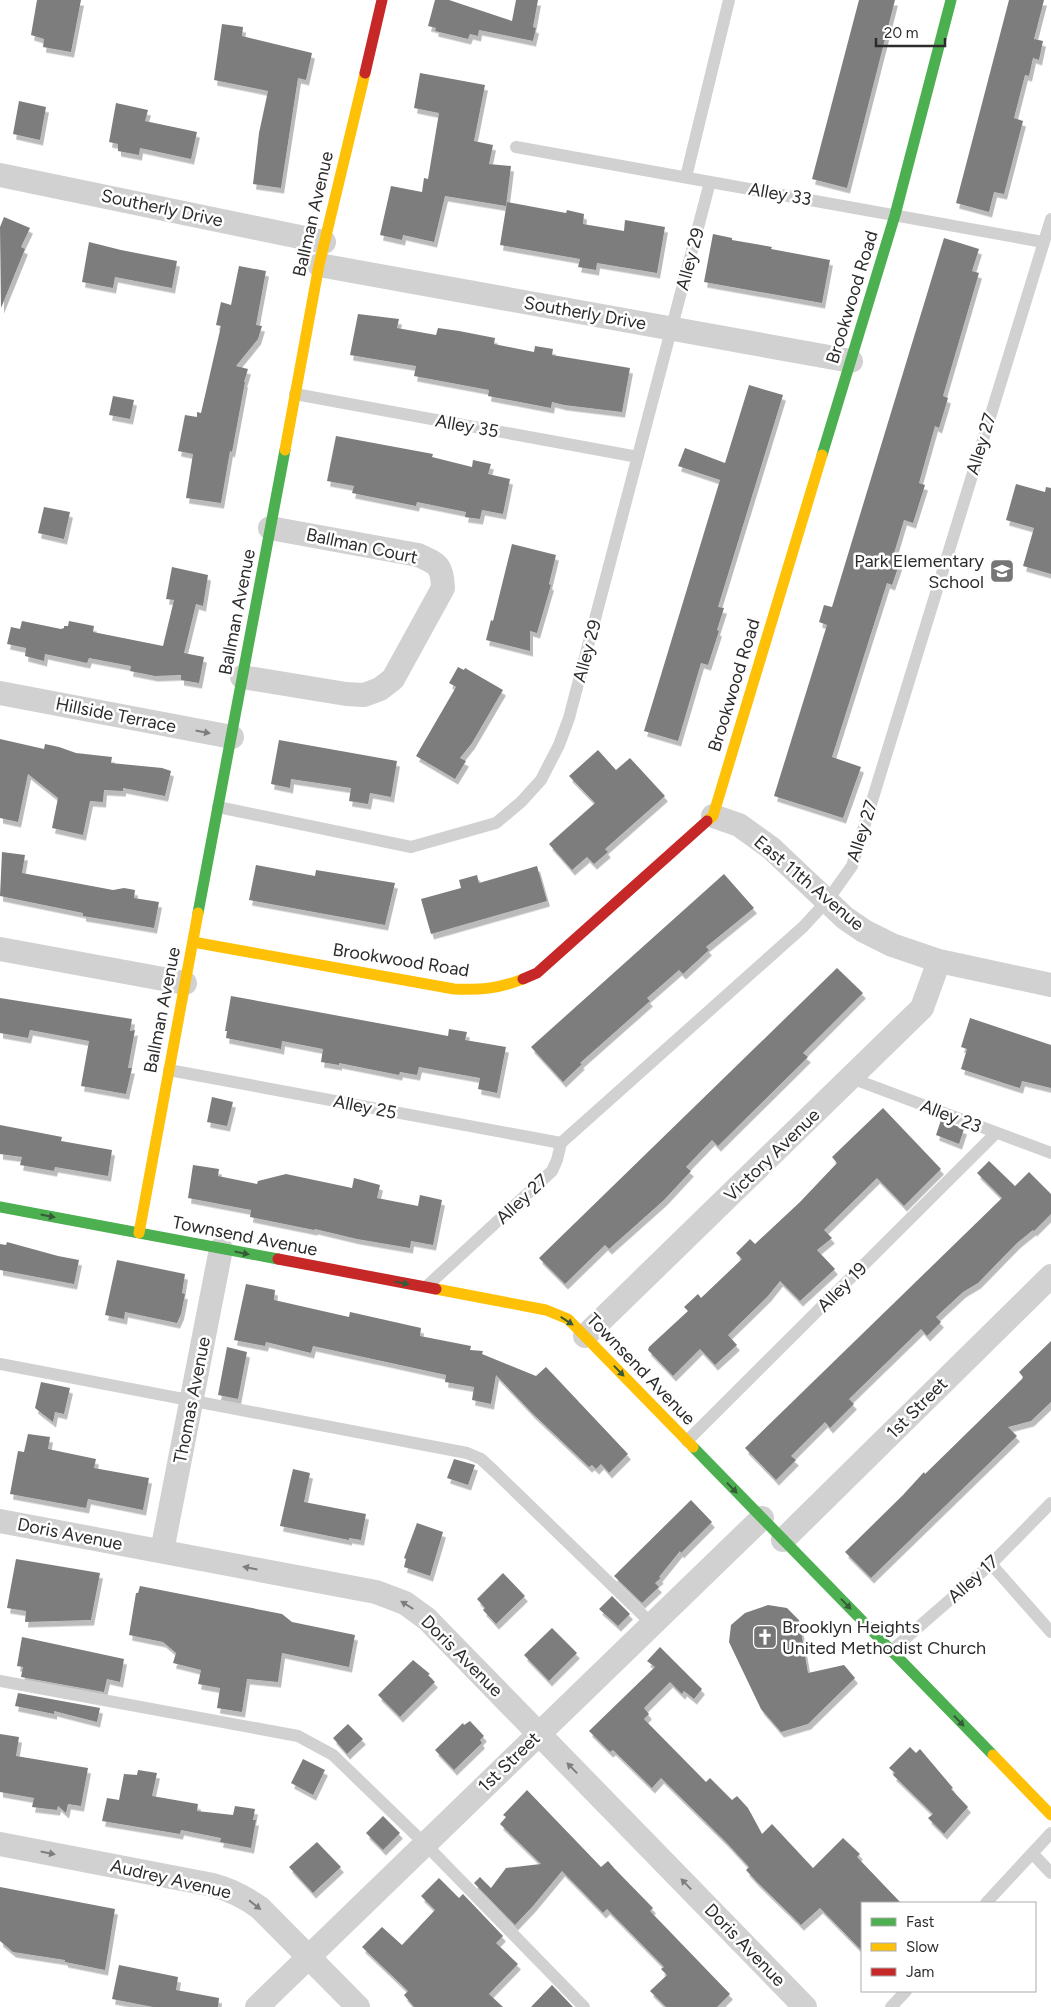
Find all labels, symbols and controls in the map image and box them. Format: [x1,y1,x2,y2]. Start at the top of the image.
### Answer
scale bar [876,15,945,47]
text: 20 m [884,24,918,42]
street label: Ballman Avenue [288,149,338,279]
street label: Alley 33 [747,178,813,210]
street label: Southerly Drive [99,184,225,232]
street label: Alley 29 [671,225,709,293]
street label: Brookwood Road [821,228,883,366]
street label: Southerly Drive [522,291,648,335]
street label: Alley 35 [434,410,500,442]
street label: Alley 27 [961,410,1001,478]
street label: Ballman Court [304,523,420,569]
street label: Ballman Avenue [214,547,260,677]
place label: Park Elementary School [854,550,985,593]
school or university icon: Park Elementary School [989,558,1015,584]
street label: Brookwood Road [703,616,765,754]
street label: Alley 29 [568,617,606,685]
street label: Hillside Terrace [54,693,178,738]
one-way arrow [195,728,211,736]
street label: Alley 27 [842,797,882,865]
street label: East 11th Avenue [750,831,868,935]
street label: Brookwood Road [331,938,471,982]
street label: Ballman Avenue [139,945,185,1075]
street label: Alley 25 [331,1090,399,1124]
street label: Alley 23 [917,1094,985,1138]
street label: Victory Avenue [720,1104,825,1206]
street label: Alley 27 [491,1169,553,1229]
street label: Townsend Avenue [171,1211,320,1261]
one-way arrow [40,1213,56,1221]
one-way arrow [234,1249,250,1257]
street label: Alley 19 [813,1258,871,1316]
one-way arrow [394,1279,409,1287]
street label: Townsend Avenue [582,1308,700,1430]
one-way arrow [560,1316,574,1326]
street label: Thomas Avenue [169,1335,215,1465]
one-way arrow [613,1365,625,1377]
street label: 1st Street [882,1373,952,1443]
one-way arrow [726,1481,738,1493]
street label: Doris Avenue [15,1513,125,1555]
street label: Alley 17 [943,1550,1003,1607]
one-way arrow [241,1564,257,1572]
one-way arrow [840,1598,852,1610]
one-way arrow [401,1601,414,1610]
street label: Doris Avenue [416,1610,508,1702]
place label: Brooklyn Heights United Methodist Church [782,1616,986,1659]
church icon: Brooklyn Heights United Methodist Church [752,1624,778,1650]
one-way arrow [953,1714,965,1726]
street label: 1st Street [473,1727,545,1797]
one-way arrow [567,1762,579,1774]
one-way arrow [40,1850,56,1858]
street label: Audrey Avenue [108,1854,234,1904]
one-way arrow [680,1879,692,1891]
one-way arrow [248,1899,261,1910]
street label: Doris Avenue [700,1899,790,1991]
legend [861,1902,1036,1992]
text: Fast [906,1913,935,1931]
text: Slow [906,1938,939,1956]
text: Jam [906,1963,934,1981]

